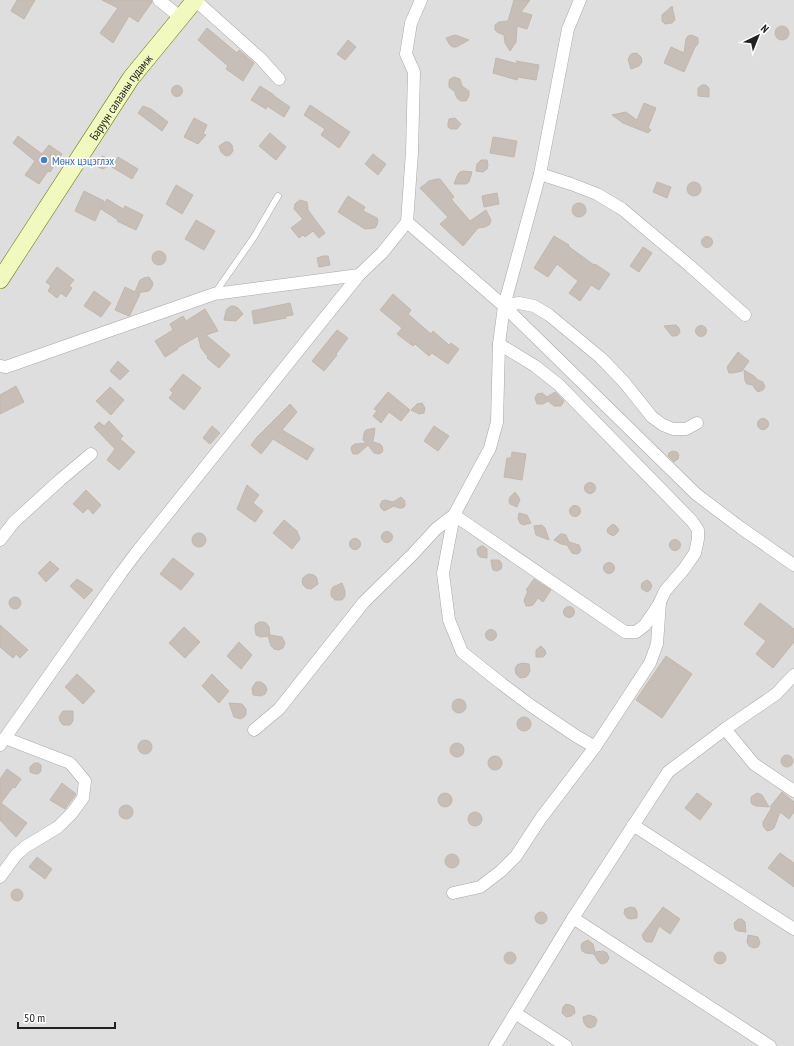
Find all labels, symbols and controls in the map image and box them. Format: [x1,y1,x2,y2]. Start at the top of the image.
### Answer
north arrow [738,16,778,56]
text: N [758,22,772,36]
street label: Баруун салааны гудамж [85,51,155,143]
place label: Мөнх цэцэглэх [52,153,114,168]
marker: Мөнх цэцэглэх [39,155,49,165]
scale bar [18,1004,115,1030]
text: 50 m [24,1010,45,1025]

